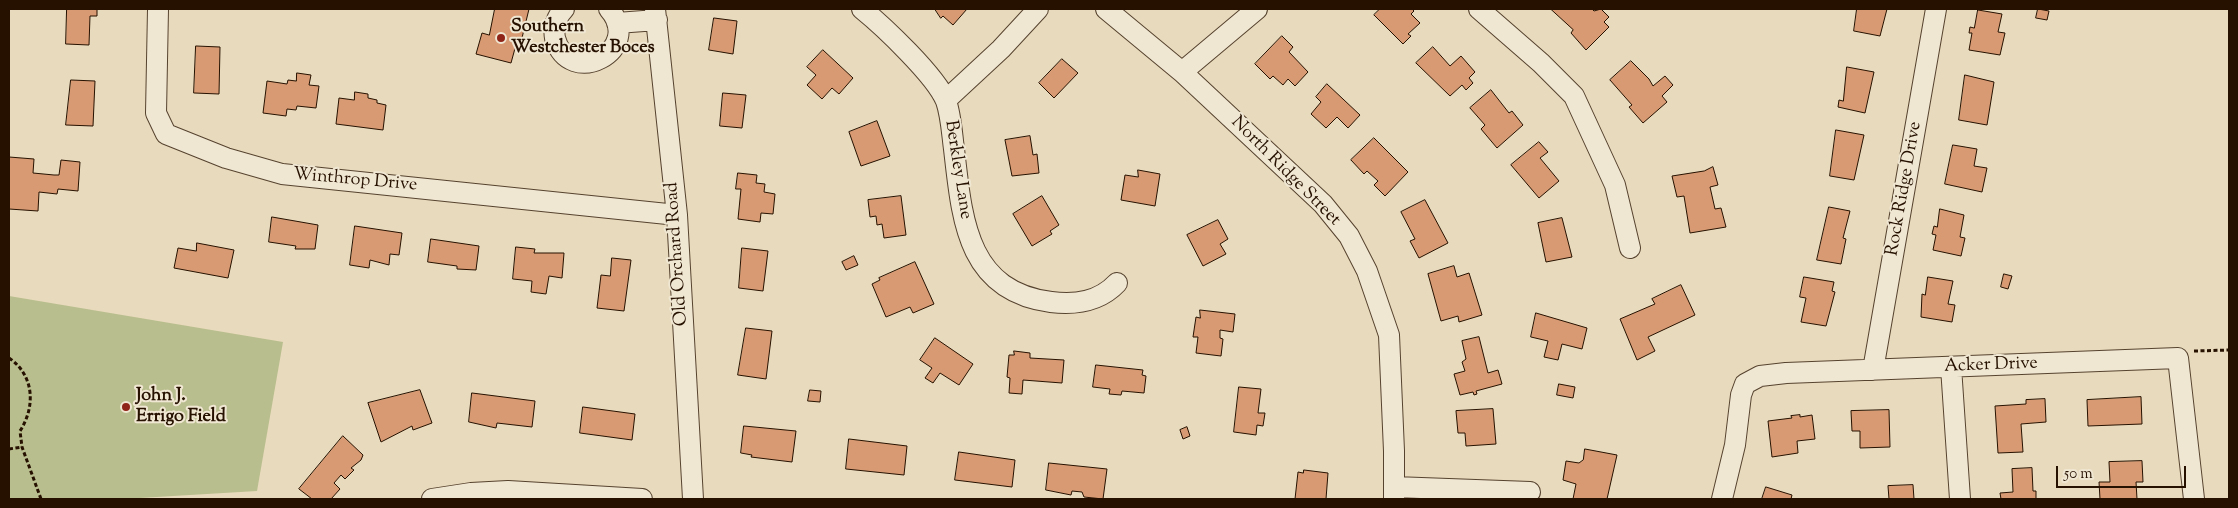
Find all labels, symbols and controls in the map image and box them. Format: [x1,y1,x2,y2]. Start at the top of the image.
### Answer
place label: Southern Westchester Boces [511,17,655,59]
marker: Southern Westchester Boces [495,32,507,44]
street label: North Ridge Street [1226,113,1344,231]
street label: Berkley Lane [939,119,975,221]
street label: Rock Ridge Drive [1883,120,1927,258]
street label: Winthrop Drive [292,165,418,197]
street label: Old Orchard Road [662,181,694,327]
street label: Acker Drive [1944,354,2038,378]
place label: John J. Errigo Field [136,386,226,428]
marker: John J. Errigo Field [120,401,132,413]
scale bar [2058,456,2188,488]
text: 50 m [2064,464,2093,485]

